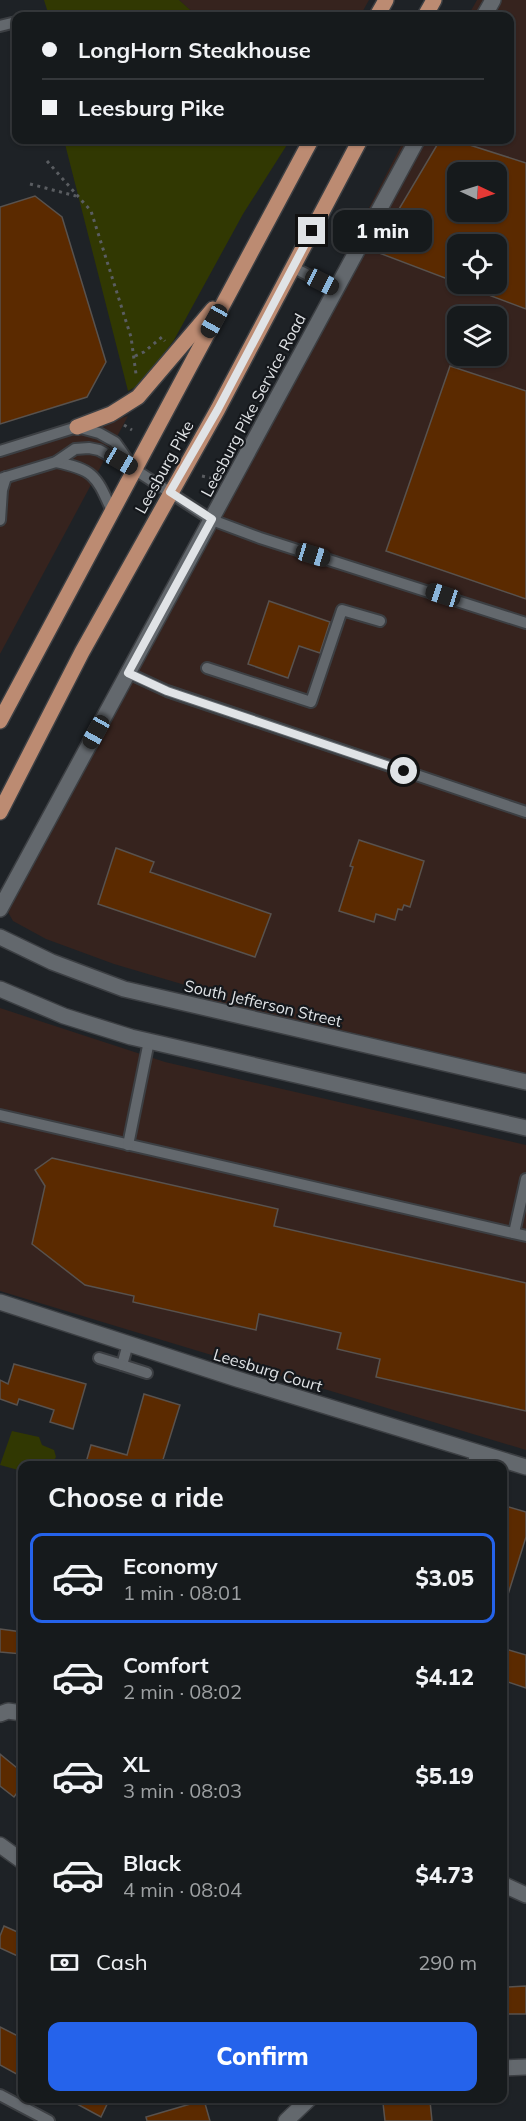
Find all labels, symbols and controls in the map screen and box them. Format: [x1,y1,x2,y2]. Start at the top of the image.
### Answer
text: LongHorn Steakhouse [78,36,311,64]
text: Leesburg Pike [78,94,225,122]
north arrow [447,162,507,222]
map controls [447,162,507,366]
callout: 1 min [333,210,432,252]
route end [298,217,325,244]
text: 1 min [356,218,409,243]
button: locate [447,234,507,294]
car [302,266,342,298]
car [197,301,231,341]
button: layers [447,306,507,366]
street label: Leesburg Pike Service Road [196,310,310,500]
street label: Leesburg Pike [130,417,198,517]
car [101,444,141,478]
car [293,541,333,569]
car [423,581,463,609]
car [79,712,113,752]
route start [390,757,417,784]
street label: South Jefferson Street [182,975,344,1031]
street label: Leesburg Court [211,1344,325,1396]
text: Choose a ride [48,1480,224,1514]
icon: car [51,1551,105,1605]
text: Economy [123,1552,218,1580]
text: $3.05 [415,1564,474,1592]
text: 1 min · 08:01 [123,1580,242,1605]
icon: car [51,1650,105,1704]
text: Comfort [123,1651,209,1679]
text: $4.12 [415,1663,474,1691]
text: 2 min · 08:02 [123,1679,242,1704]
icon: car [51,1749,105,1803]
text: XL [123,1750,150,1778]
text: $5.19 [415,1762,474,1790]
text: 3 min · 08:03 [123,1778,242,1803]
icon: car [51,1848,105,1902]
text: Black [123,1849,181,1877]
text: $4.73 [415,1861,474,1889]
text: 4 min · 08:04 [123,1877,242,1902]
icon: cash [48,1946,81,1979]
text: Cash [96,1948,148,1976]
text: 290 m [418,1950,477,1975]
button: Confirm [48,2022,477,2091]

